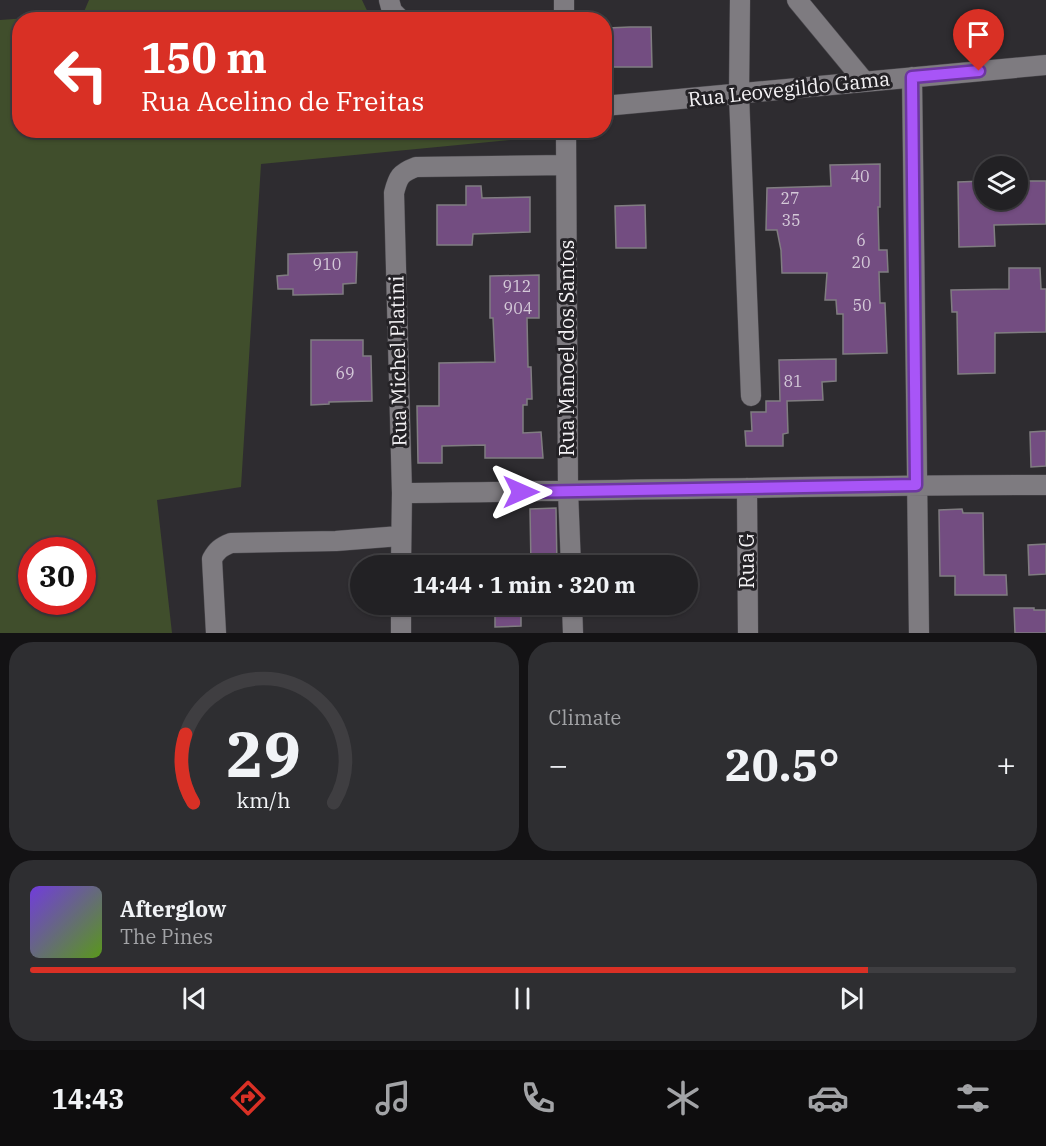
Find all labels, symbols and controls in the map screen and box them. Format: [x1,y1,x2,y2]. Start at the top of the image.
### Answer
pin [953,9,1004,71]
icon: arrive [962,18,995,51]
text: 150 m [141,30,267,85]
icon: left [42,36,120,114]
street label: Rua Leovegildo Gama [687,64,891,113]
text: Rua Acelino de Freitas [141,83,424,118]
map controls [974,156,1028,210]
button: layers [974,156,1028,210]
house number: 40 [850,166,870,186]
house number: 27 [780,188,800,208]
house number: 35 [781,210,801,230]
house number: 6 [856,230,866,250]
street label: Rua Manoel dos Santos [553,240,580,456]
house number: 20 [851,252,871,272]
house number: 910 [313,254,341,274]
street label: Rua Michel Platini [383,275,412,447]
house number: 912 [503,276,531,296]
house number: 50 [852,295,872,315]
house number: 904 [504,298,532,318]
house number: 69 [335,363,355,383]
house number: 81 [783,371,803,391]
position arrow [489,460,553,524]
street label: Rua G [733,533,760,589]
speed limit sign: 30 [18,537,96,615]
text: 14:44 · 1 min · 320 m [412,570,636,599]
text: Climate [549,704,621,731]
text: 29 [226,713,301,794]
text: 20.5° [725,735,840,793]
text: − [549,743,568,786]
text: + [996,743,1016,786]
text: km/h [237,787,291,815]
text: Afterglow [120,894,227,923]
text: The Pines [120,923,213,950]
icon: previous [178,982,211,1015]
icon: pause [506,982,539,1015]
icon: next [835,982,868,1015]
icon: directions [227,1077,269,1119]
icon: music [372,1077,414,1119]
icon: phone [517,1077,559,1119]
icon: climate [662,1077,704,1119]
icon: car [807,1077,849,1119]
icon: filters [952,1077,994,1119]
text: 14:43 [52,1081,124,1116]

